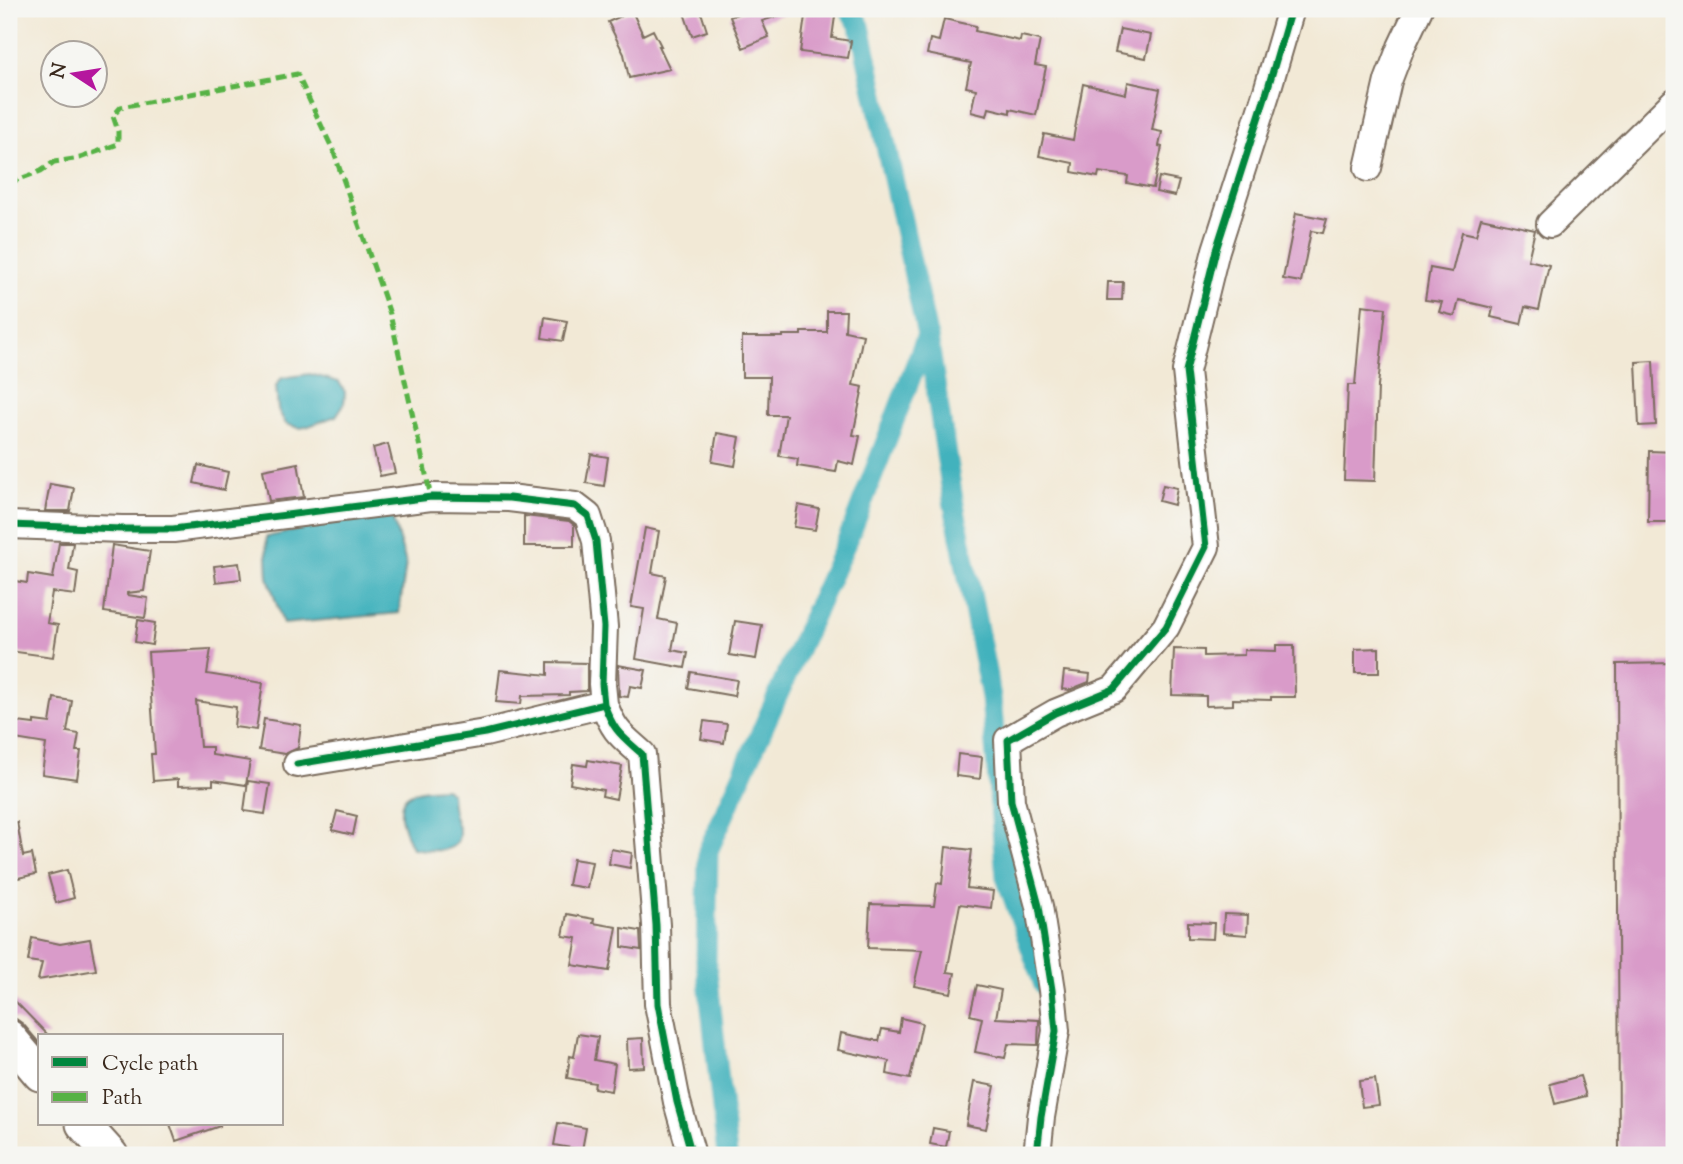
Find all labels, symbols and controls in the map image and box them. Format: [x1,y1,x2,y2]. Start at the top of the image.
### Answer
north arrow [38,38,108,108]
text: N [45,61,75,81]
legend [38,1034,284,1126]
text: Cycle path [102,1050,199,1080]
text: Path [102,1084,143,1114]

